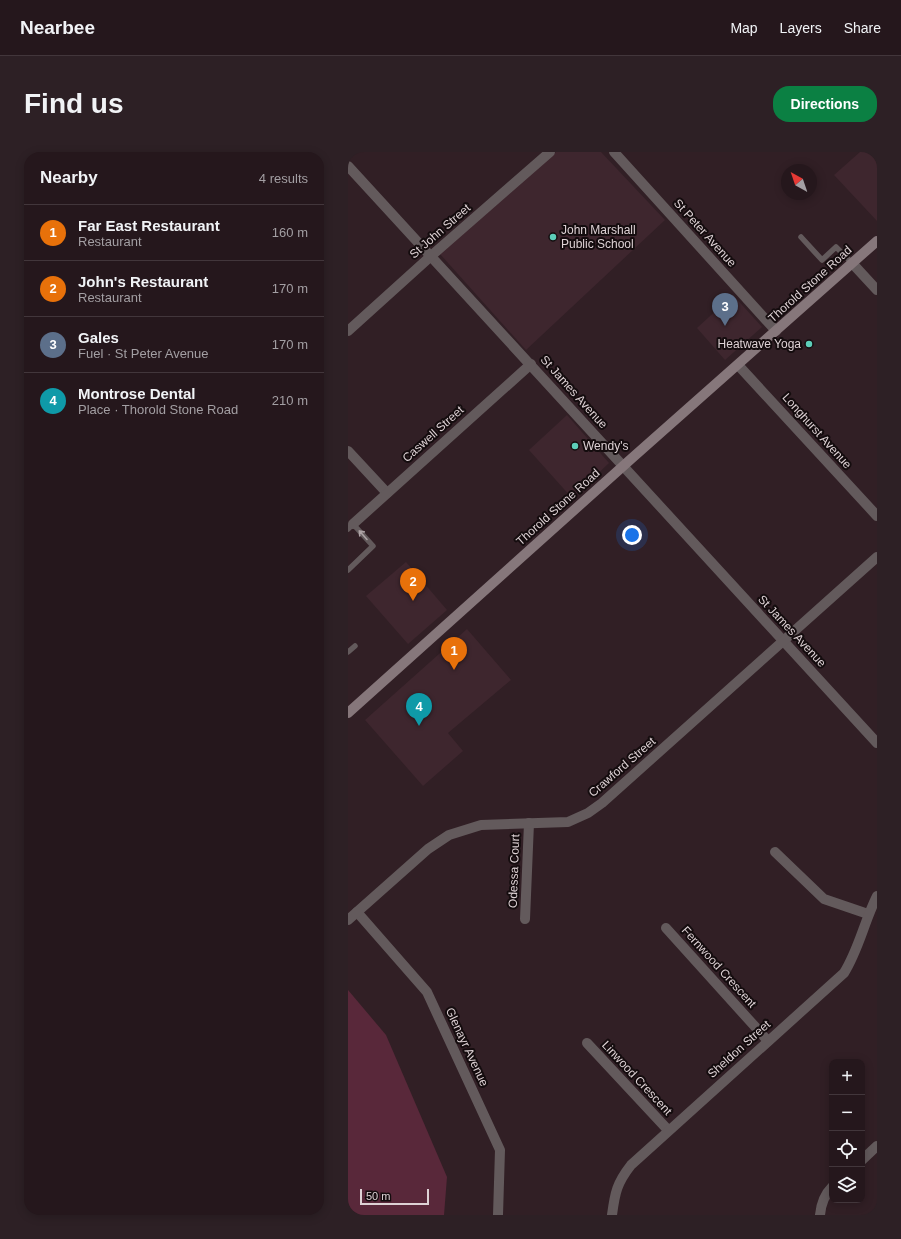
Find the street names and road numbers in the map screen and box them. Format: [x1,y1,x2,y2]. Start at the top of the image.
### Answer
street label: St Peter Avenue [671,196,739,270]
street label: St John Street [407,200,474,261]
street label: Thorold Stone Road [765,243,855,325]
street label: St James Avenue [538,353,611,432]
street label: Longhurst Avenue [780,390,855,472]
street label: Caswell Street [400,402,467,465]
street label: Thorold Stone Road [513,466,603,548]
street label: St James Avenue [755,592,829,670]
street label: Crawford Street [586,734,659,800]
street label: Odessa Court [506,833,522,908]
street label: Fernwood Crescent [679,923,760,1011]
street label: Glenayr Avenue [443,1005,491,1089]
street label: Sheldon Street [705,1017,774,1081]
street label: Linwood Crescent [599,1038,675,1118]

